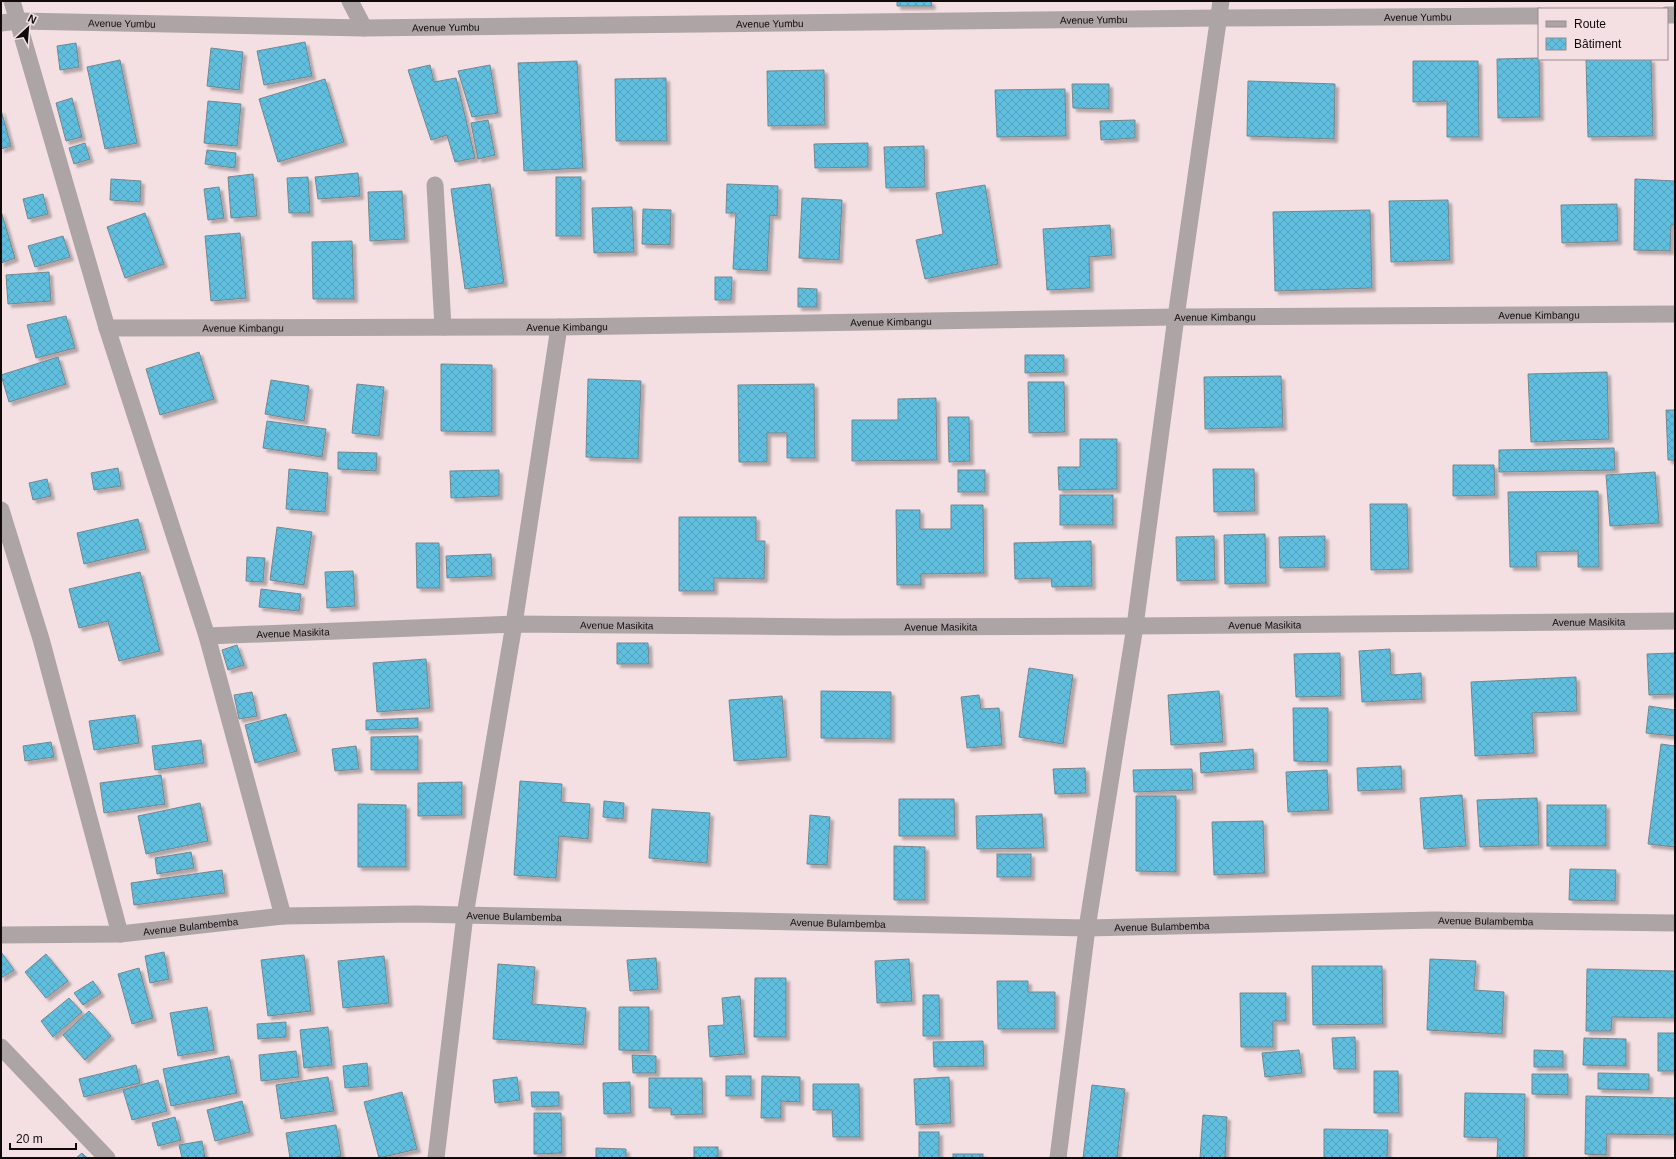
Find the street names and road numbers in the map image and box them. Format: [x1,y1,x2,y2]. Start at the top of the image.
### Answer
street label: Avenue Yumbu [1384,11,1452,22]
street label: Avenue Yumbu [1060,14,1128,25]
street label: Avenue Yumbu [88,17,156,29]
street label: Avenue Yumbu [736,17,804,29]
street label: Avenue Yumbu [412,21,480,33]
street label: Avenue Kimbangu [1498,309,1580,321]
street label: Avenue Kimbangu [1174,311,1256,323]
street label: Avenue Kimbangu [850,315,932,328]
street label: Avenue Kimbangu [526,321,608,333]
street label: Avenue Kimbangu [202,322,284,333]
street label: Avenue Masikita [1552,616,1626,628]
street label: Avenue Masikita [580,619,654,631]
street label: Avenue Masikita [1228,619,1302,631]
street label: Avenue Masikita [904,621,978,632]
street label: Avenue Masikita [256,626,330,640]
street label: Avenue Bulambemba [466,910,562,923]
street label: Avenue Bulambemba [143,915,239,937]
street label: Avenue Bulambemba [1438,915,1534,927]
street label: Avenue Bulambemba [790,916,886,929]
street label: Avenue Bulambemba [1114,920,1210,933]

